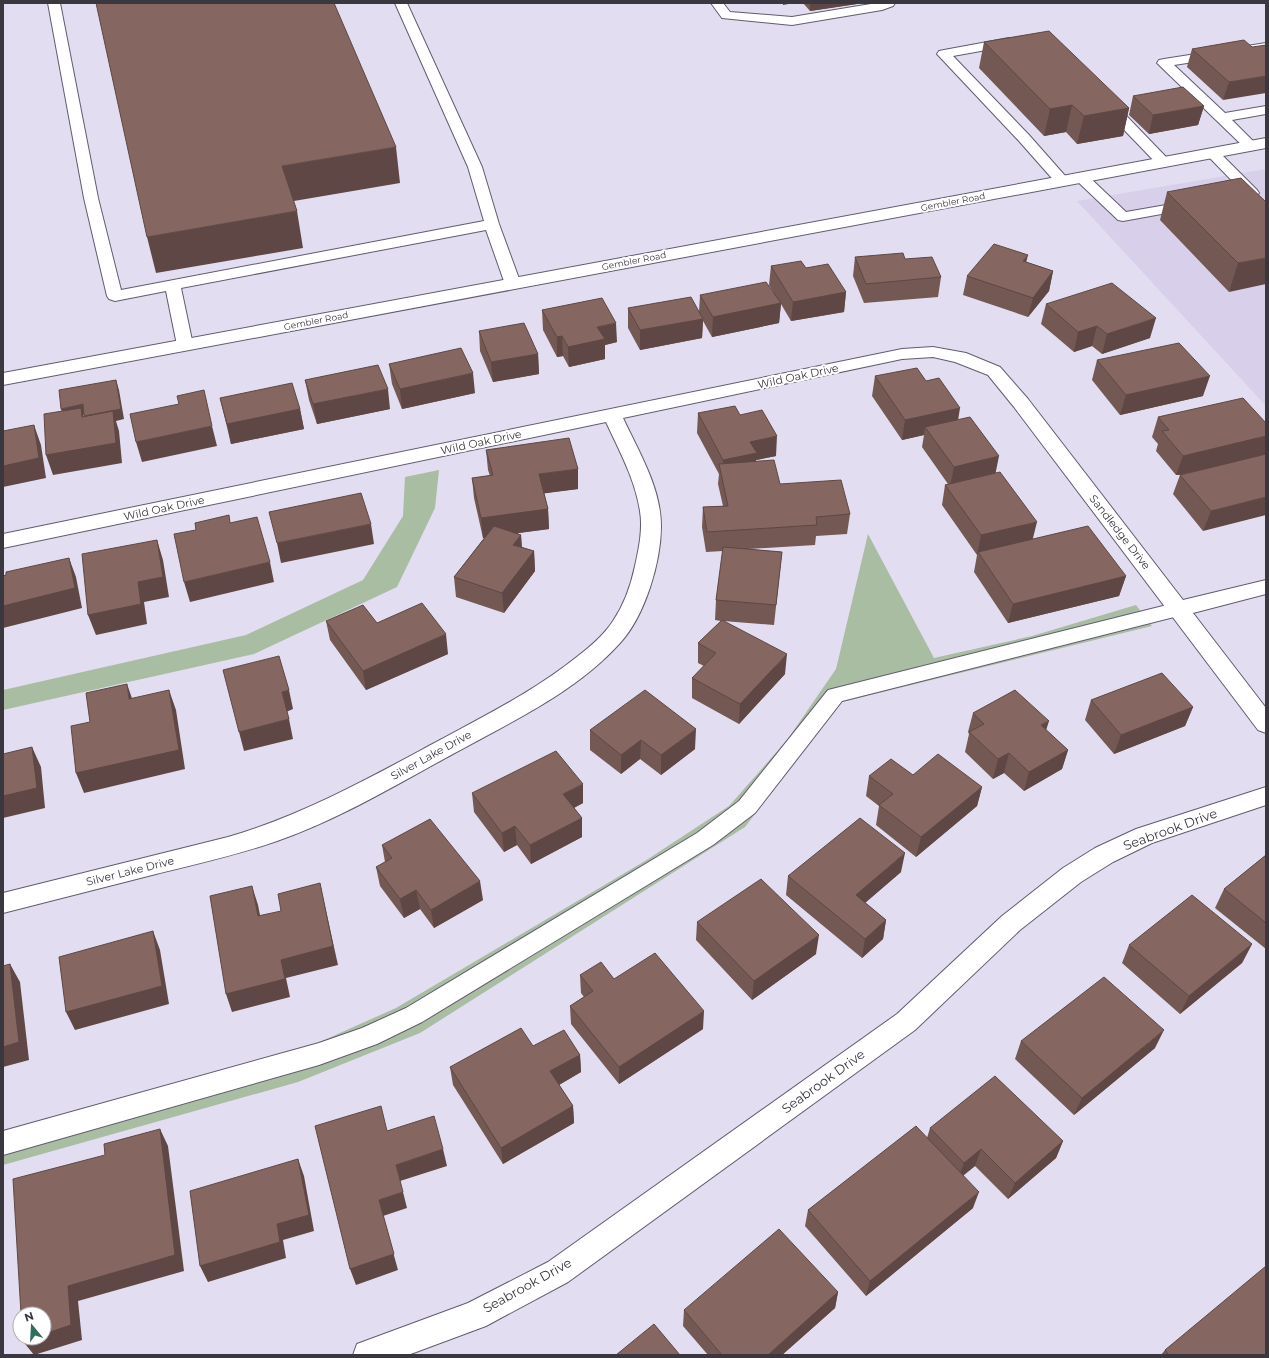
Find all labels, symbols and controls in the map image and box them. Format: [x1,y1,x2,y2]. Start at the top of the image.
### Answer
street label: Gembler Road [920,190,986,213]
street label: Gembler Road [601,249,667,272]
street label: Gembler Road [283,309,349,332]
street label: Wild Oak Drive [756,361,840,391]
street label: Wild Oak Drive [439,427,523,457]
street label: Sandledge Drive [1086,492,1154,572]
street label: Wild Oak Drive [122,493,206,523]
street label: Silver Lake Drive [388,727,474,783]
street label: Seabrook Drive [1121,805,1219,853]
street label: Silver Lake Drive [85,853,176,889]
street label: Seabrook Drive [778,1045,868,1116]
street label: Seabrook Drive [480,1254,574,1316]
north arrow [12,1306,52,1346]
text: N [23,1308,35,1325]

